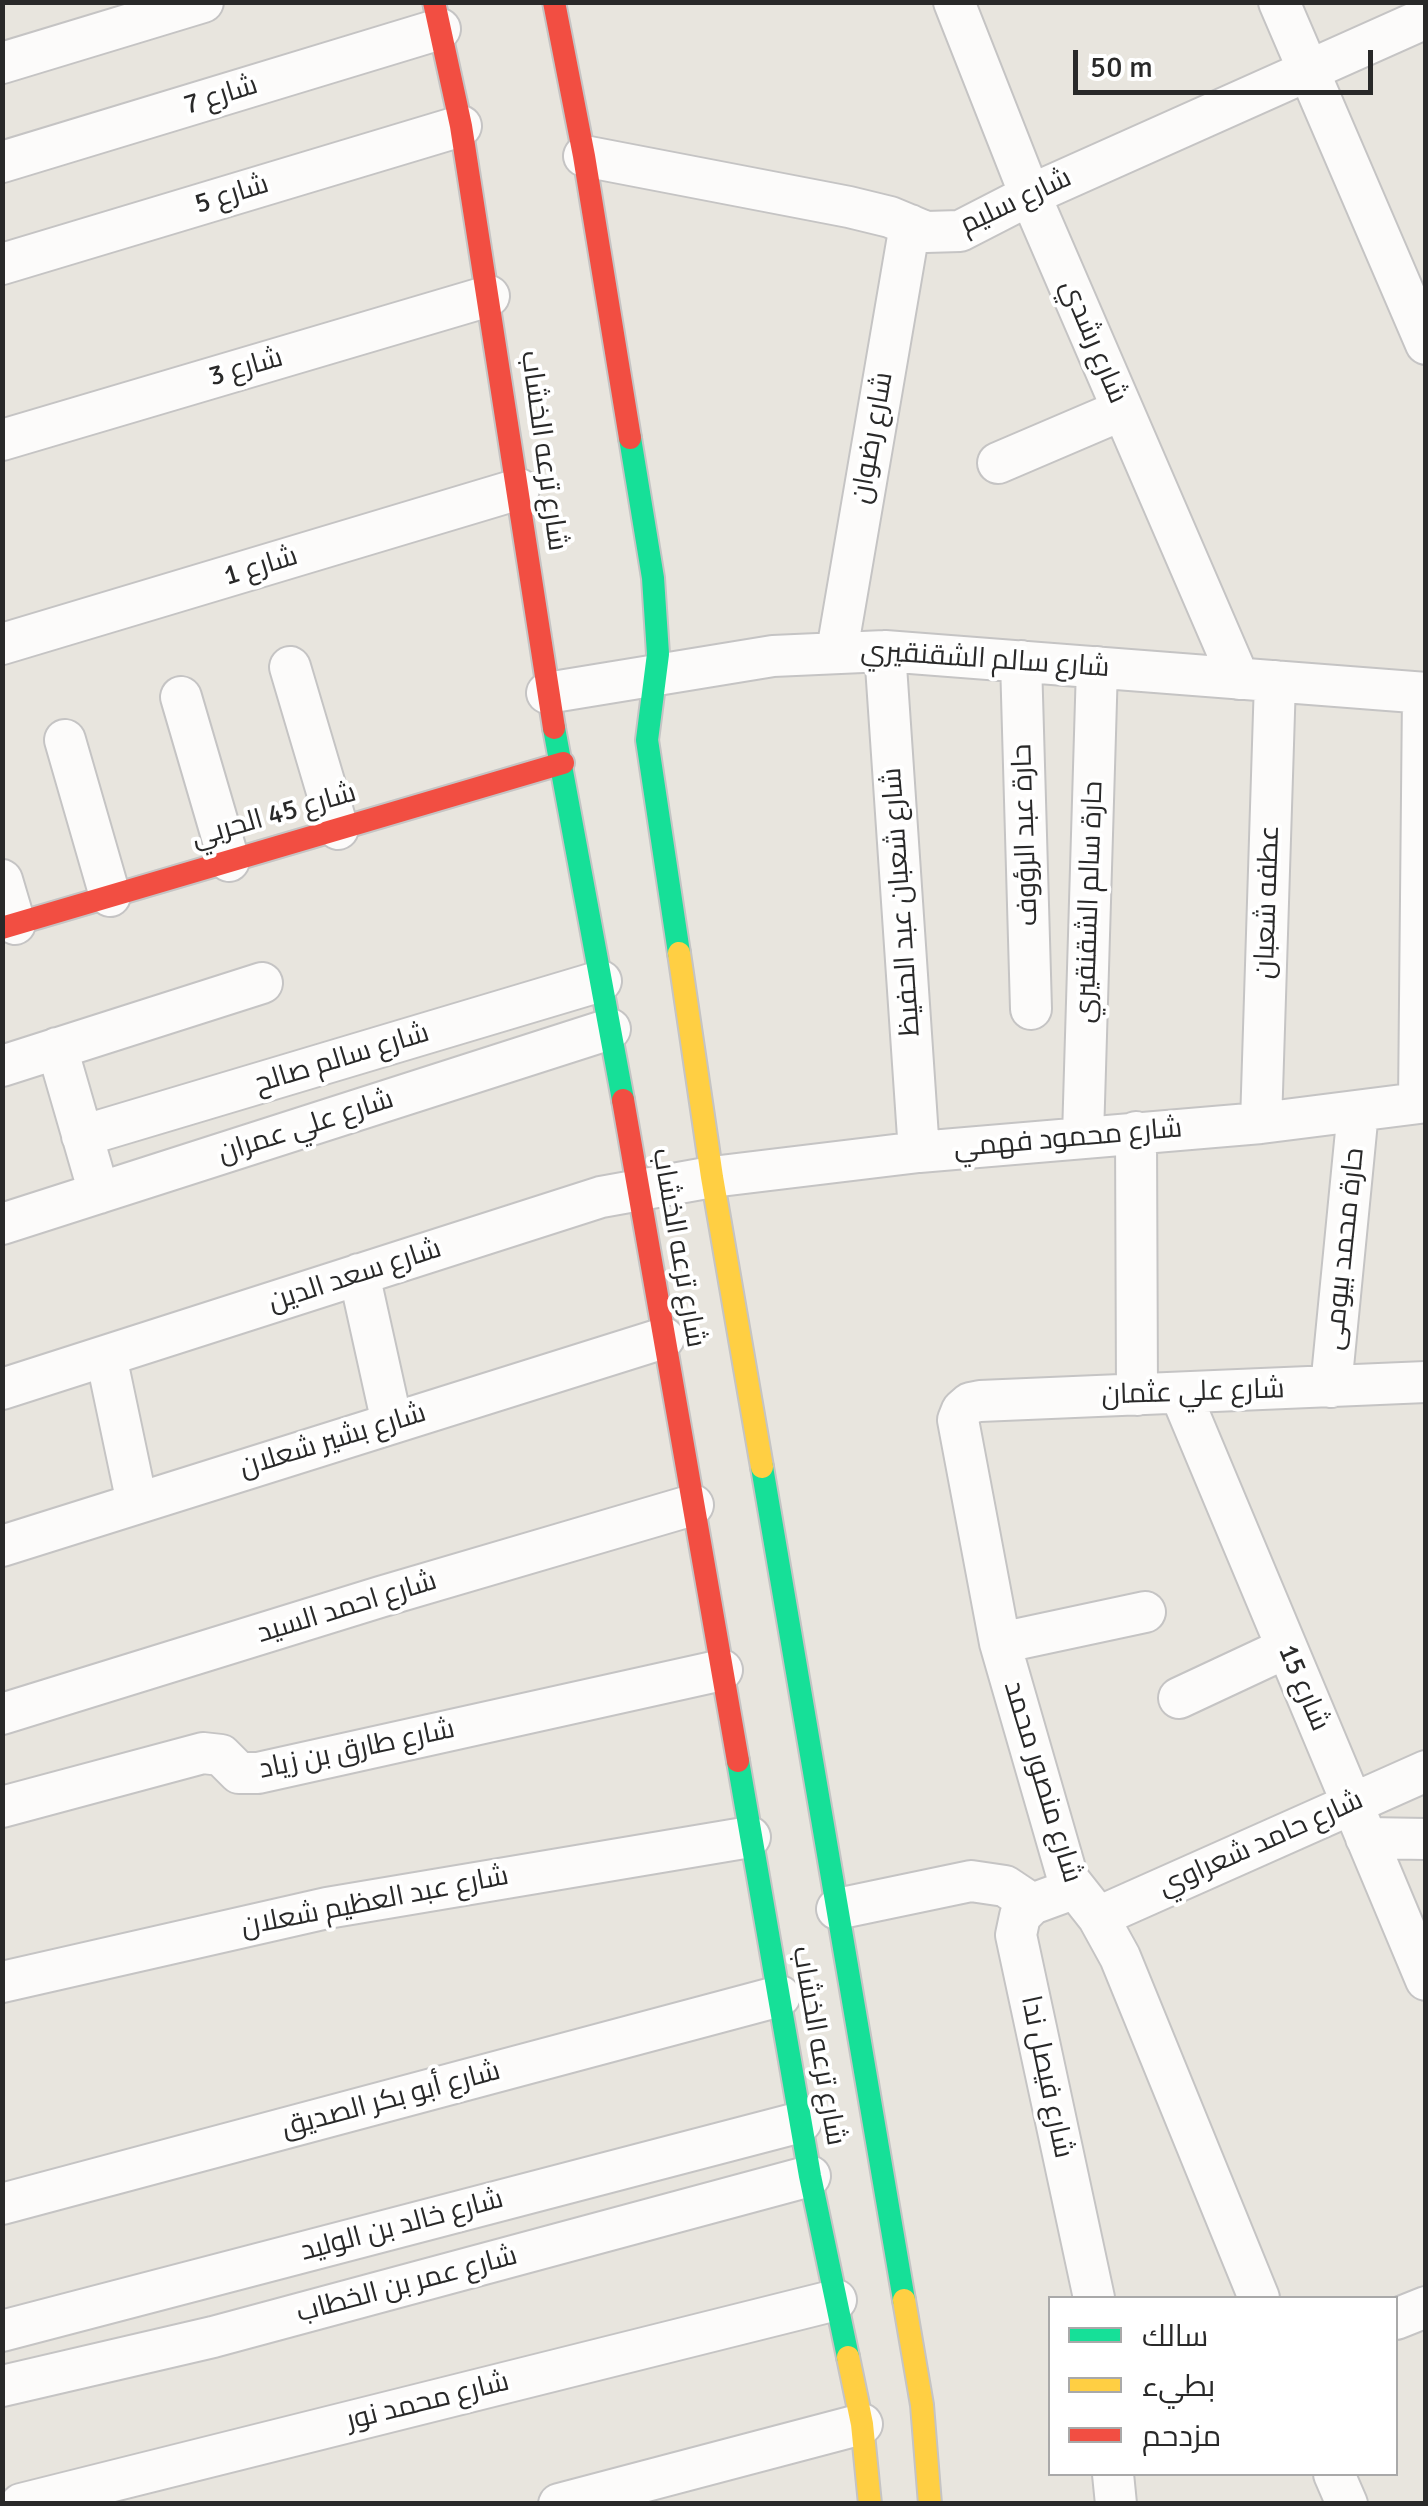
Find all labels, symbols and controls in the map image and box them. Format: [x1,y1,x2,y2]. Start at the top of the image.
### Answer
scale bar [1078,30,1378,92]
text: 50 m [1090,49,1153,86]
street label: شارع 7 [180,69,262,123]
street label: شارع سليم [955,162,1077,242]
street label: شارع 5 [191,168,273,222]
street label: شارع رشدي [1052,275,1134,409]
street label: شارع 3 [205,341,287,395]
street label: شارع ترعه الخشاب [512,349,574,553]
street label: شارع رضوان [845,370,901,506]
street label: شارع 1 [220,540,302,594]
street label: شارع سالم الشقنقيري [860,635,1110,685]
street label: حارة عبد الرؤوف [1006,743,1046,927]
street label: شارع شعبان عبد الحفيظ [876,767,928,1037]
street label: شارع 45 الحربي [188,776,360,856]
street label: حارة سالم الشقنقيري [1069,780,1111,1024]
street label: عطفه شعبان [1249,825,1287,979]
street label: شارع سالم صالح [251,1017,433,1101]
street label: شارع علي عمران [214,1083,398,1171]
street label: شارع محمود فهمي [952,1112,1184,1166]
street label: شارع ترعه الخشاب [644,1146,712,1350]
street label: حارة محمد بيومى [1318,1146,1372,1352]
street label: شارع سعد الدين [264,1232,446,1320]
street label: شارع علي عثمان [1101,1373,1285,1413]
street label: شارع بشير شعلان [236,1397,430,1485]
street label: شارع احمد السيد [253,1565,441,1651]
street label: شارع 15 [1270,1640,1336,1736]
street label: شارع منصور محمد [995,1677,1089,1887]
street label: شارع طارق بن زياد [256,1713,458,1787]
street label: شارع حامد شعراوي [1153,1784,1369,1904]
street label: شارع عبد العظيم شعلان [238,1860,512,1944]
street label: شارع ترعه الخشاب [784,1944,852,2148]
street label: شارع فيصل ندا [1012,1993,1080,2161]
street label: شارع أبو بكر الصديق [278,2055,504,2145]
street label: شارع خالد بن الوليد [297,2183,507,2269]
street label: شارع عمر بن الخطاب [293,2239,521,2331]
legend [1048,2296,1398,2476]
text: سالك [1142,2318,1208,2355]
street label: شارع محمد نور [343,2366,513,2438]
text: بطيء [1142,2368,1215,2405]
text: مزدحم [1142,2418,1221,2455]

